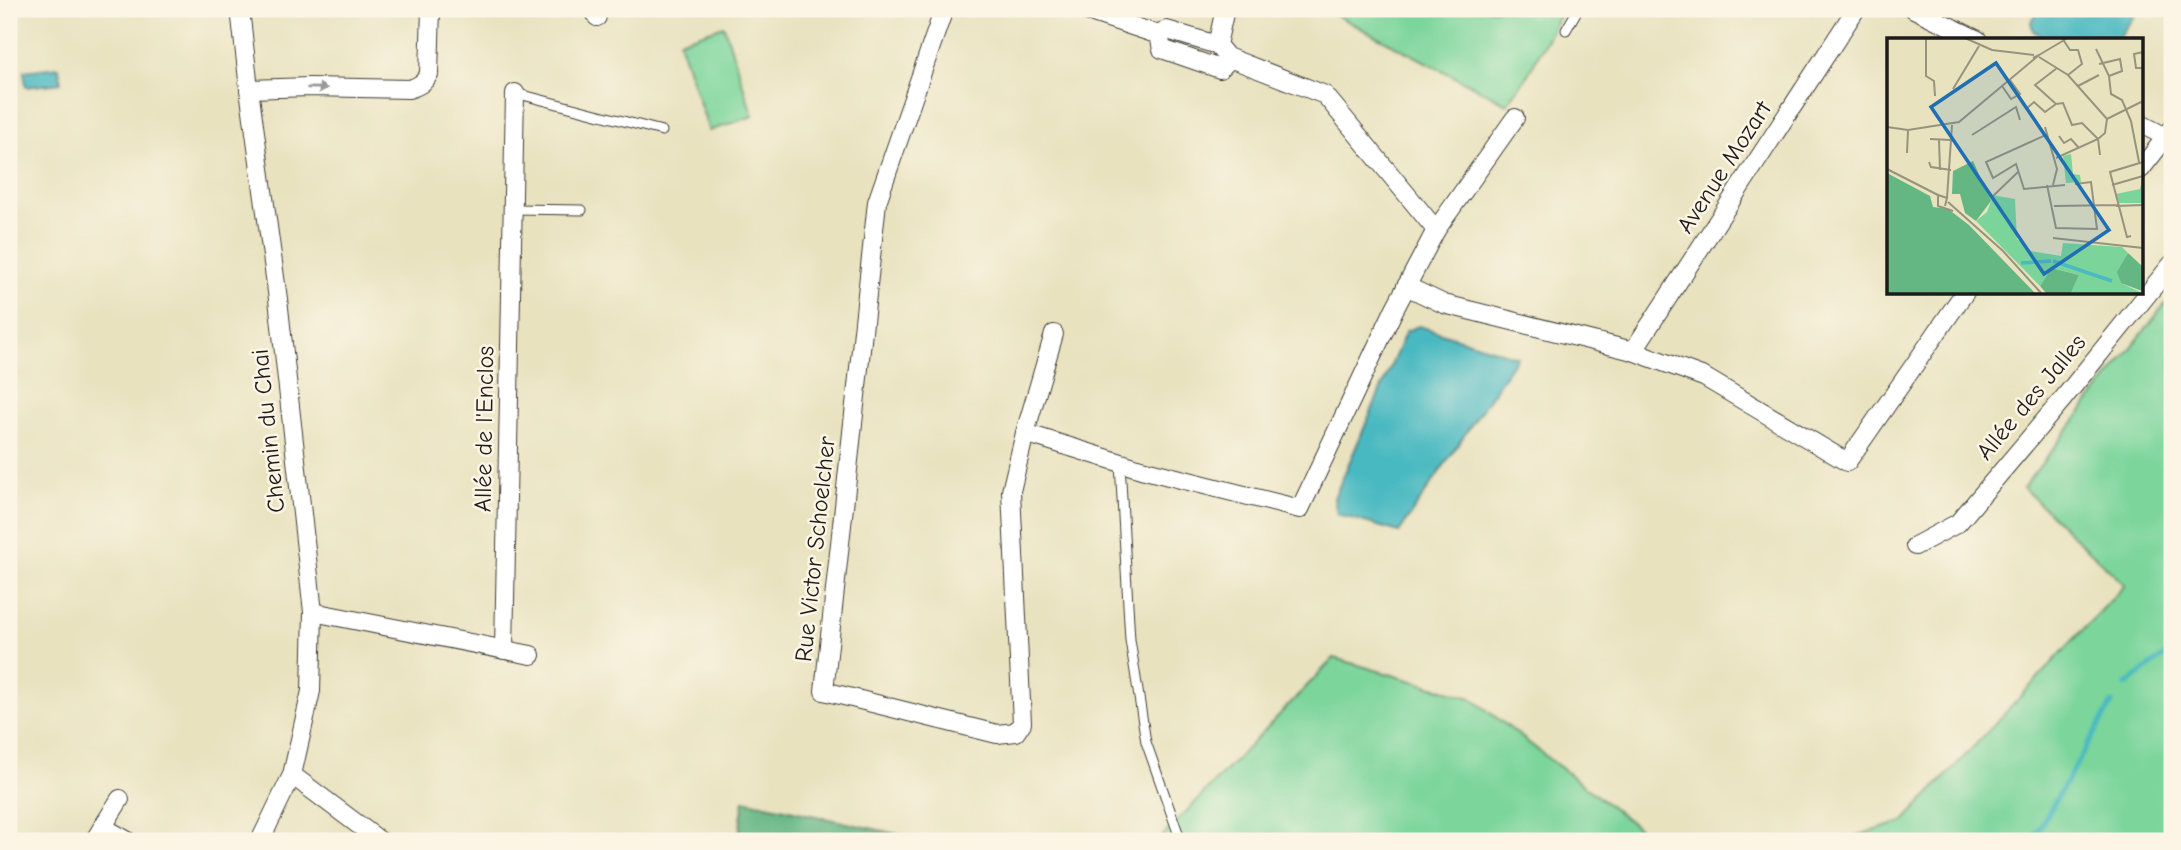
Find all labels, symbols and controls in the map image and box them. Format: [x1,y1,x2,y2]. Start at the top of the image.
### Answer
inset map [1887,38,2142,294]
one-way arrow [306,82,328,93]
street label: Avenue Mozart [1671,95,1778,238]
street label: Allée des Jalles [1970,329,2092,465]
street label: Allée de l'Enclos [469,346,499,512]
street label: Chemin du Chai [245,348,291,514]
street label: Rue Victor Schoelcher [789,434,841,663]

